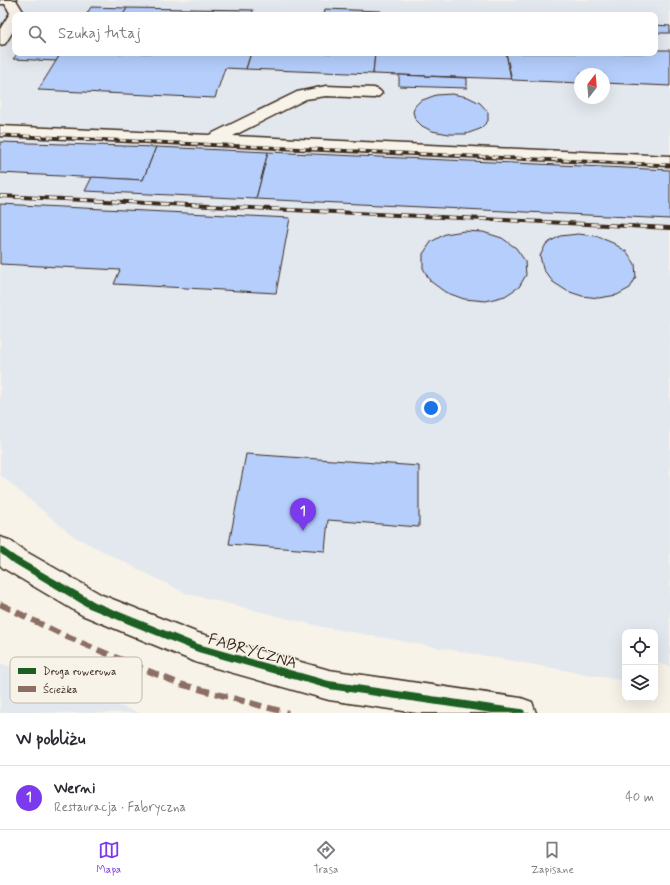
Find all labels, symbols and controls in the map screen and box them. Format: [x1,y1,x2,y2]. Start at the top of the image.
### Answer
search box [12,12,658,56]
icon: search [26,23,48,45]
text: Szukaj tutaj [58,24,141,44]
north arrow [574,68,610,104]
your location [421,398,441,418]
pin: 1 [290,498,316,531]
street label: FABRYCZNA [206,629,300,674]
map controls [622,629,658,701]
button: locate [622,629,658,665]
legend [10,657,142,703]
text: Droga rowerowa [43,665,117,679]
button: layers [622,665,658,701]
text: Ścieżka [43,682,78,697]
text: W pobliżu [16,728,85,750]
text: Werni [54,779,95,799]
text: 1 [26,789,32,806]
text: 40 m [625,789,654,806]
text: Restauracja · Fabryczna [54,799,186,816]
tab: Mapa [96,839,121,877]
tab: Trasa [314,839,338,877]
tab: Zapisane [531,839,574,877]

